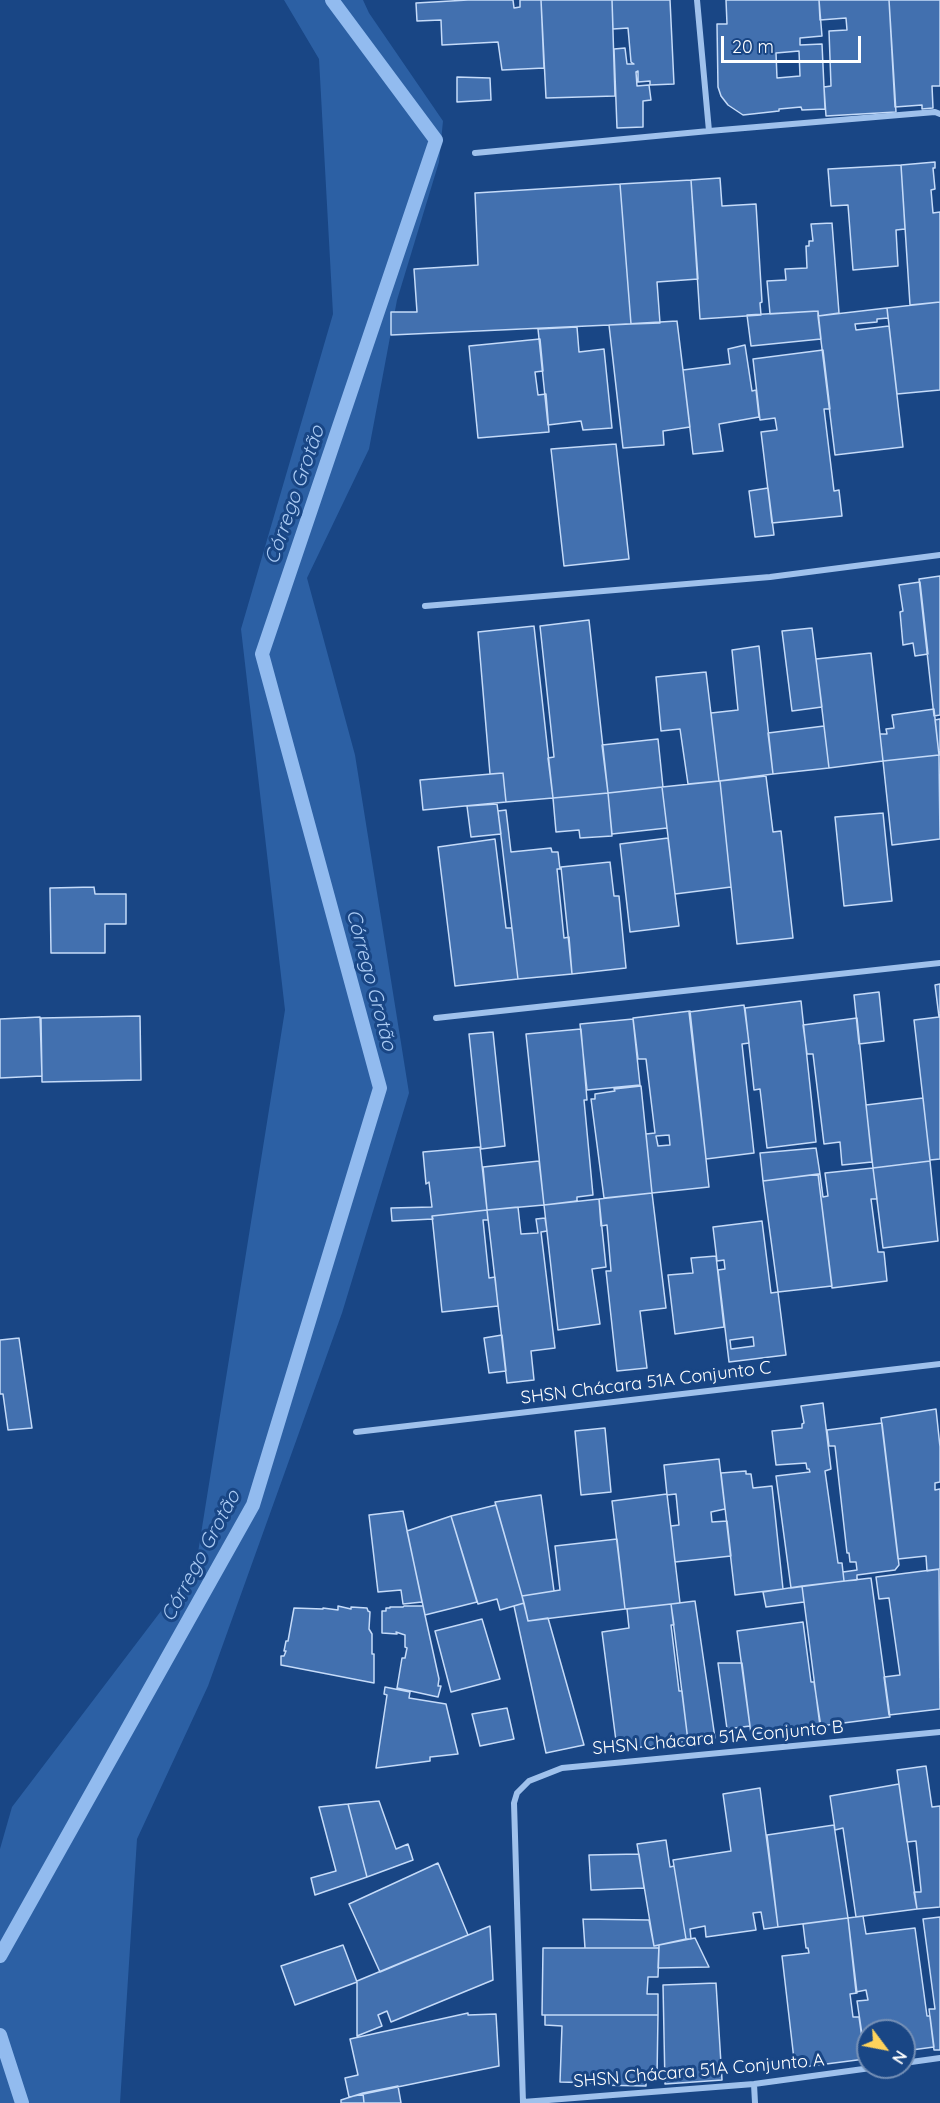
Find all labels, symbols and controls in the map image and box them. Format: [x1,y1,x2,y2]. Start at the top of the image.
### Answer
scale bar [724,24,864,62]
text: 20 m [732,35,774,58]
water label: Córrego Grotão [260,422,330,568]
water label: Córrego Grotão [341,907,401,1053]
street label: SHSN Chácara 51A Conjunto C [520,1357,772,1409]
water label: Córrego Grotão [156,1486,246,1626]
street label: SHSN Chácara 51A Conjunto B [592,1716,844,1760]
north arrow [856,2019,916,2079]
text: N [888,2047,911,2068]
street label: SHSN Chácara 51A Conjunto A [573,2049,825,2093]

